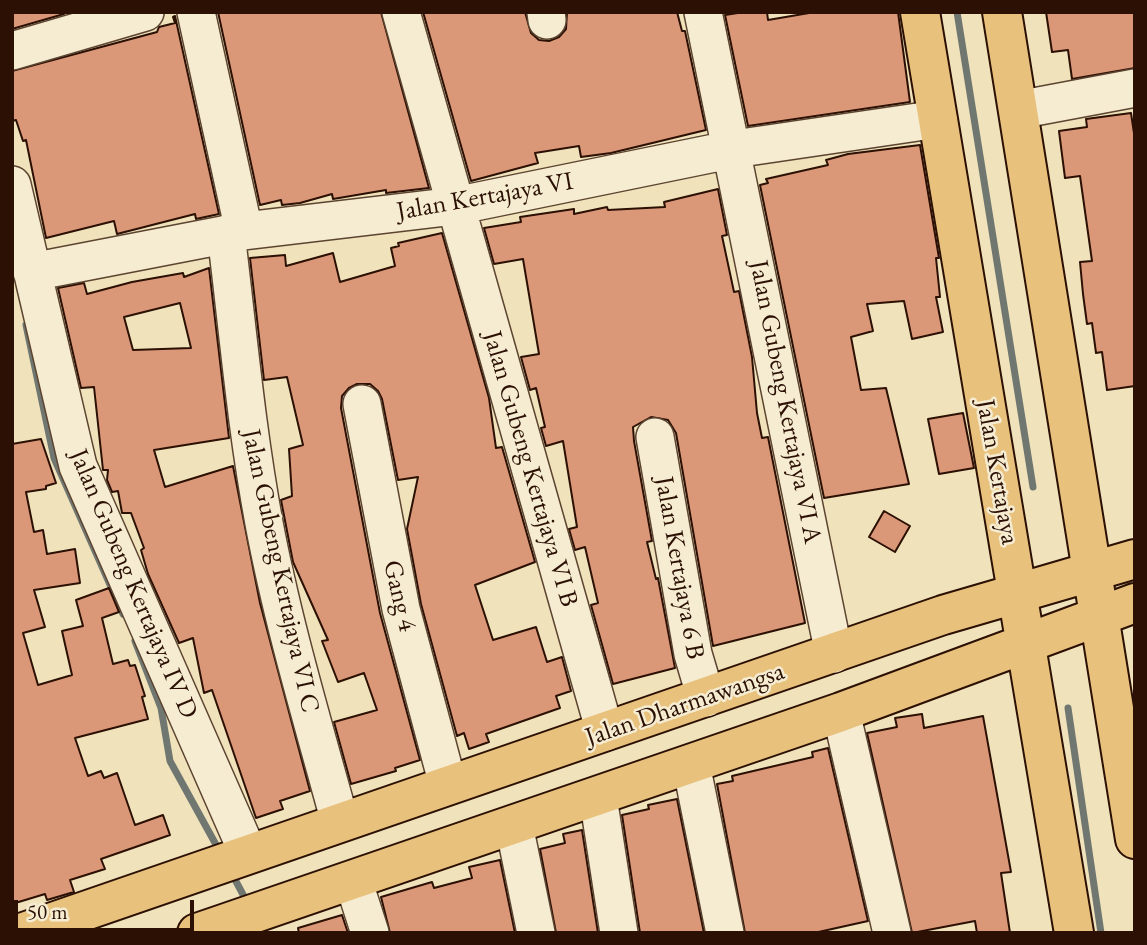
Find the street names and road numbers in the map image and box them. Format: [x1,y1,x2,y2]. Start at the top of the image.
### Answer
street label: Jalan Kertajaya VI [394,166,576,228]
street label: Jalan Gubeng Kertajaya VI A [742,258,828,546]
street label: Jalan Gubeng Kertajaya VI B [476,328,584,610]
street label: Jalan Kertajaya [969,397,1025,547]
street label: Jalan Gubeng Kertajaya VI C [235,427,325,715]
street label: Jalan Gubeng Kertajaya IV D [62,445,204,723]
street label: Jalan Kertajaya 6 B [648,474,710,662]
street label: Gang 4 [376,557,422,635]
street label: Jalan Dharmawangsa [581,656,789,754]

